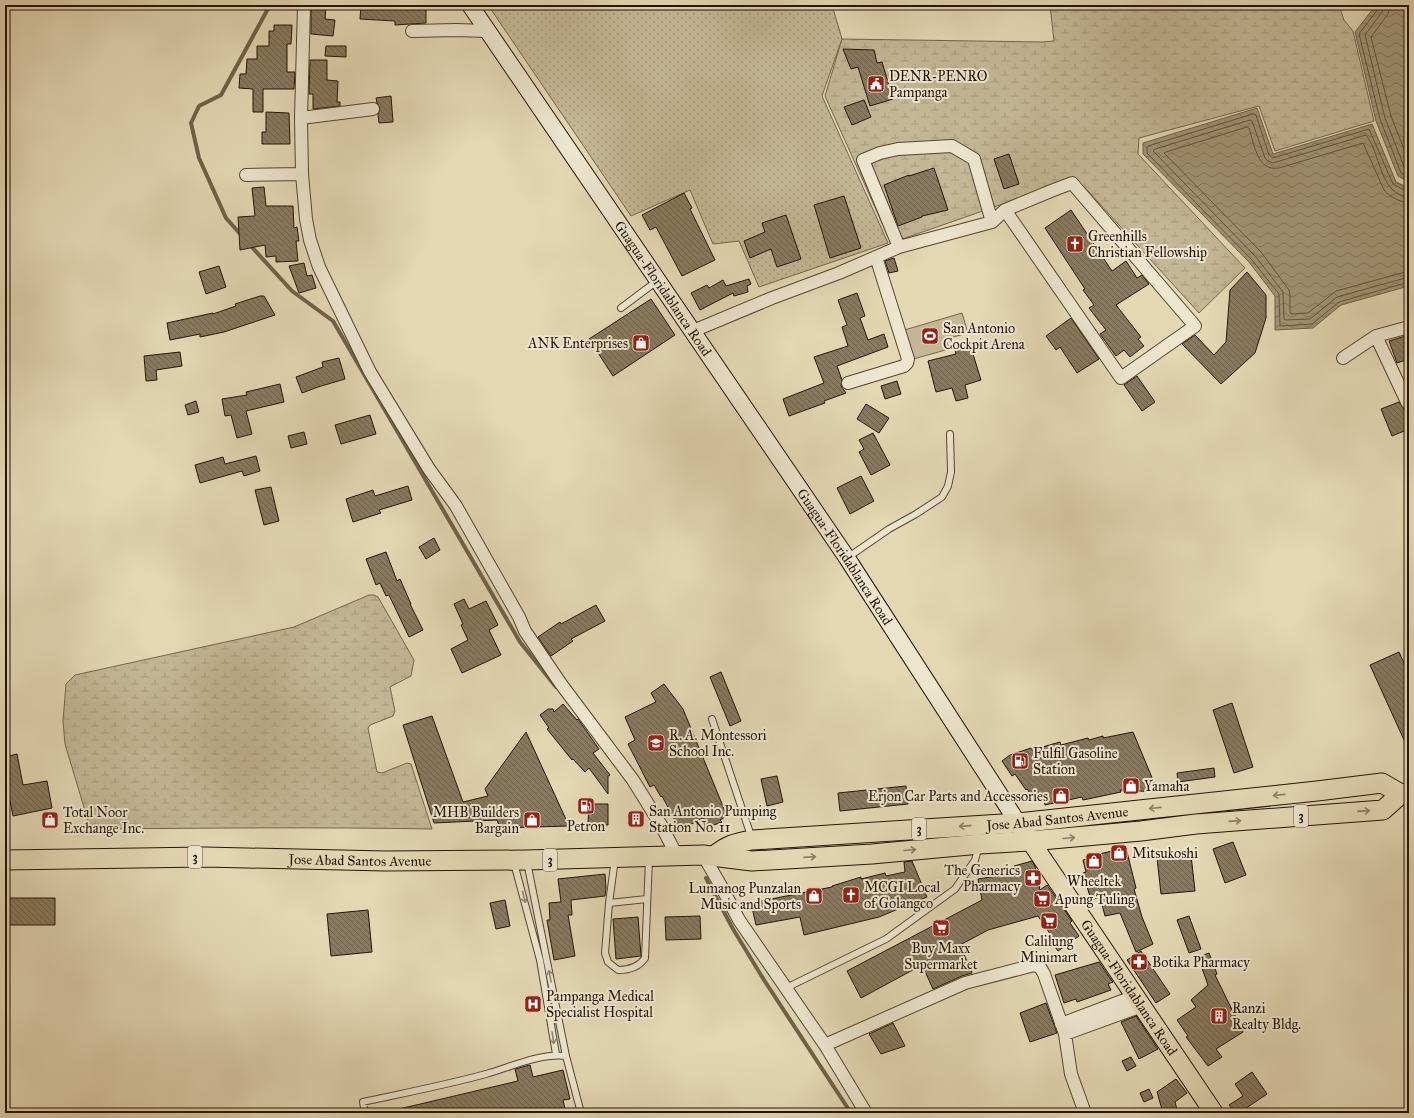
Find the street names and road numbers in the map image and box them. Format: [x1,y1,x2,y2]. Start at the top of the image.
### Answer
street label: Guagua-Floridablanca Road [611,217,715,359]
street label: Guagua-Floridablanca Road [794,485,896,628]
street label: Jose Abad Santos Avenue [984,803,1129,835]
road number: 3 [1294,805,1308,827]
road number: 3 [912,818,926,840]
road number: 3 [188,846,202,868]
road number: 3 [543,849,557,871]
street label: Jose Abad Santos Avenue [286,850,431,870]
street label: Guagua-Floridablanca Road [1077,916,1181,1059]

